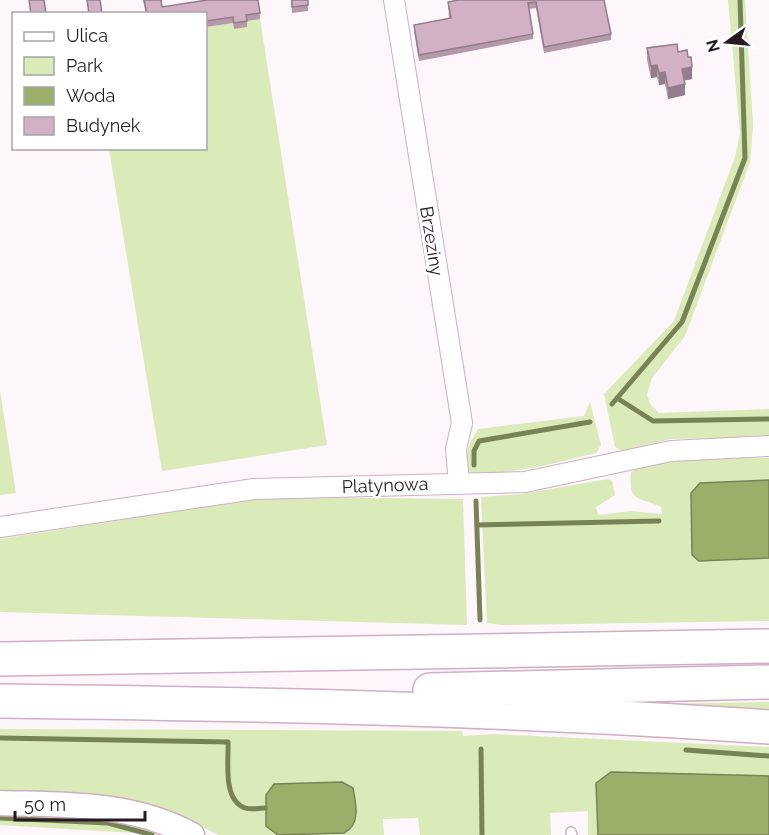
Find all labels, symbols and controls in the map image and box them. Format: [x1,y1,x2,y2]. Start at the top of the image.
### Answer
legend [12,12,207,150]
north arrow [697,12,757,72]
text: Ulica [66,25,108,46]
text: N [702,37,724,54]
text: Park [66,55,103,76]
text: Woda [66,85,115,106]
text: Budynek [66,115,141,136]
street label: Brzeziny [416,205,448,278]
street label: Platynowa [341,473,429,497]
scale bar [15,784,146,822]
text: 50 m [24,794,66,815]

